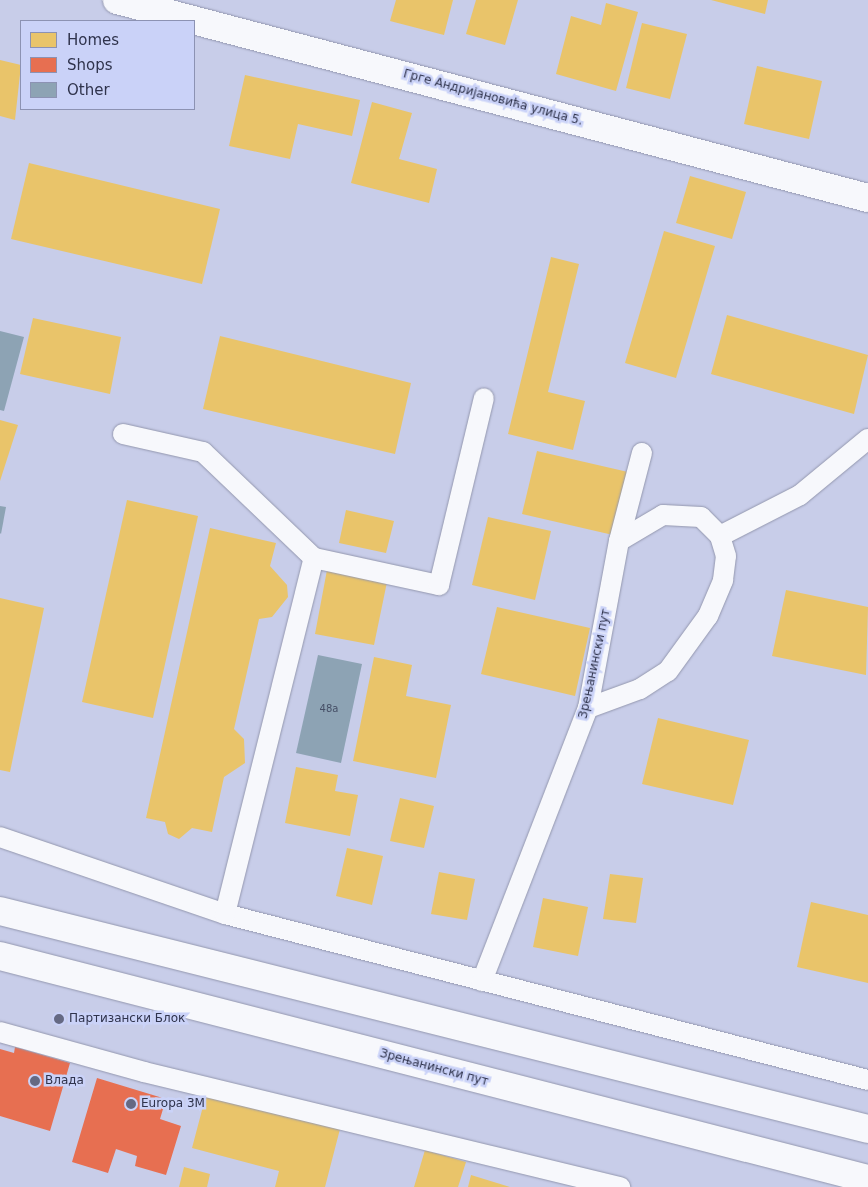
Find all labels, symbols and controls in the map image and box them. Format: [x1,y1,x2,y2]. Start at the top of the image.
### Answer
legend [20,20,195,110]
text: Homes [67,31,119,49]
text: Shops [67,56,113,74]
street label: Грге Андријановића улица 5. [402,67,584,129]
text: Other [67,81,110,99]
street label: Зрењанински пут [576,608,614,720]
house number: 48a [320,703,338,715]
place label: Партизански Блок [69,1012,185,1026]
marker: Партизански Блок [53,1013,65,1025]
street label: Зрењанински пут [378,1047,490,1089]
place label: Влада [45,1074,84,1088]
marker: Влада [29,1075,41,1087]
place label: Europa 3M [141,1097,205,1111]
marker: Europa 3M [125,1098,137,1110]

